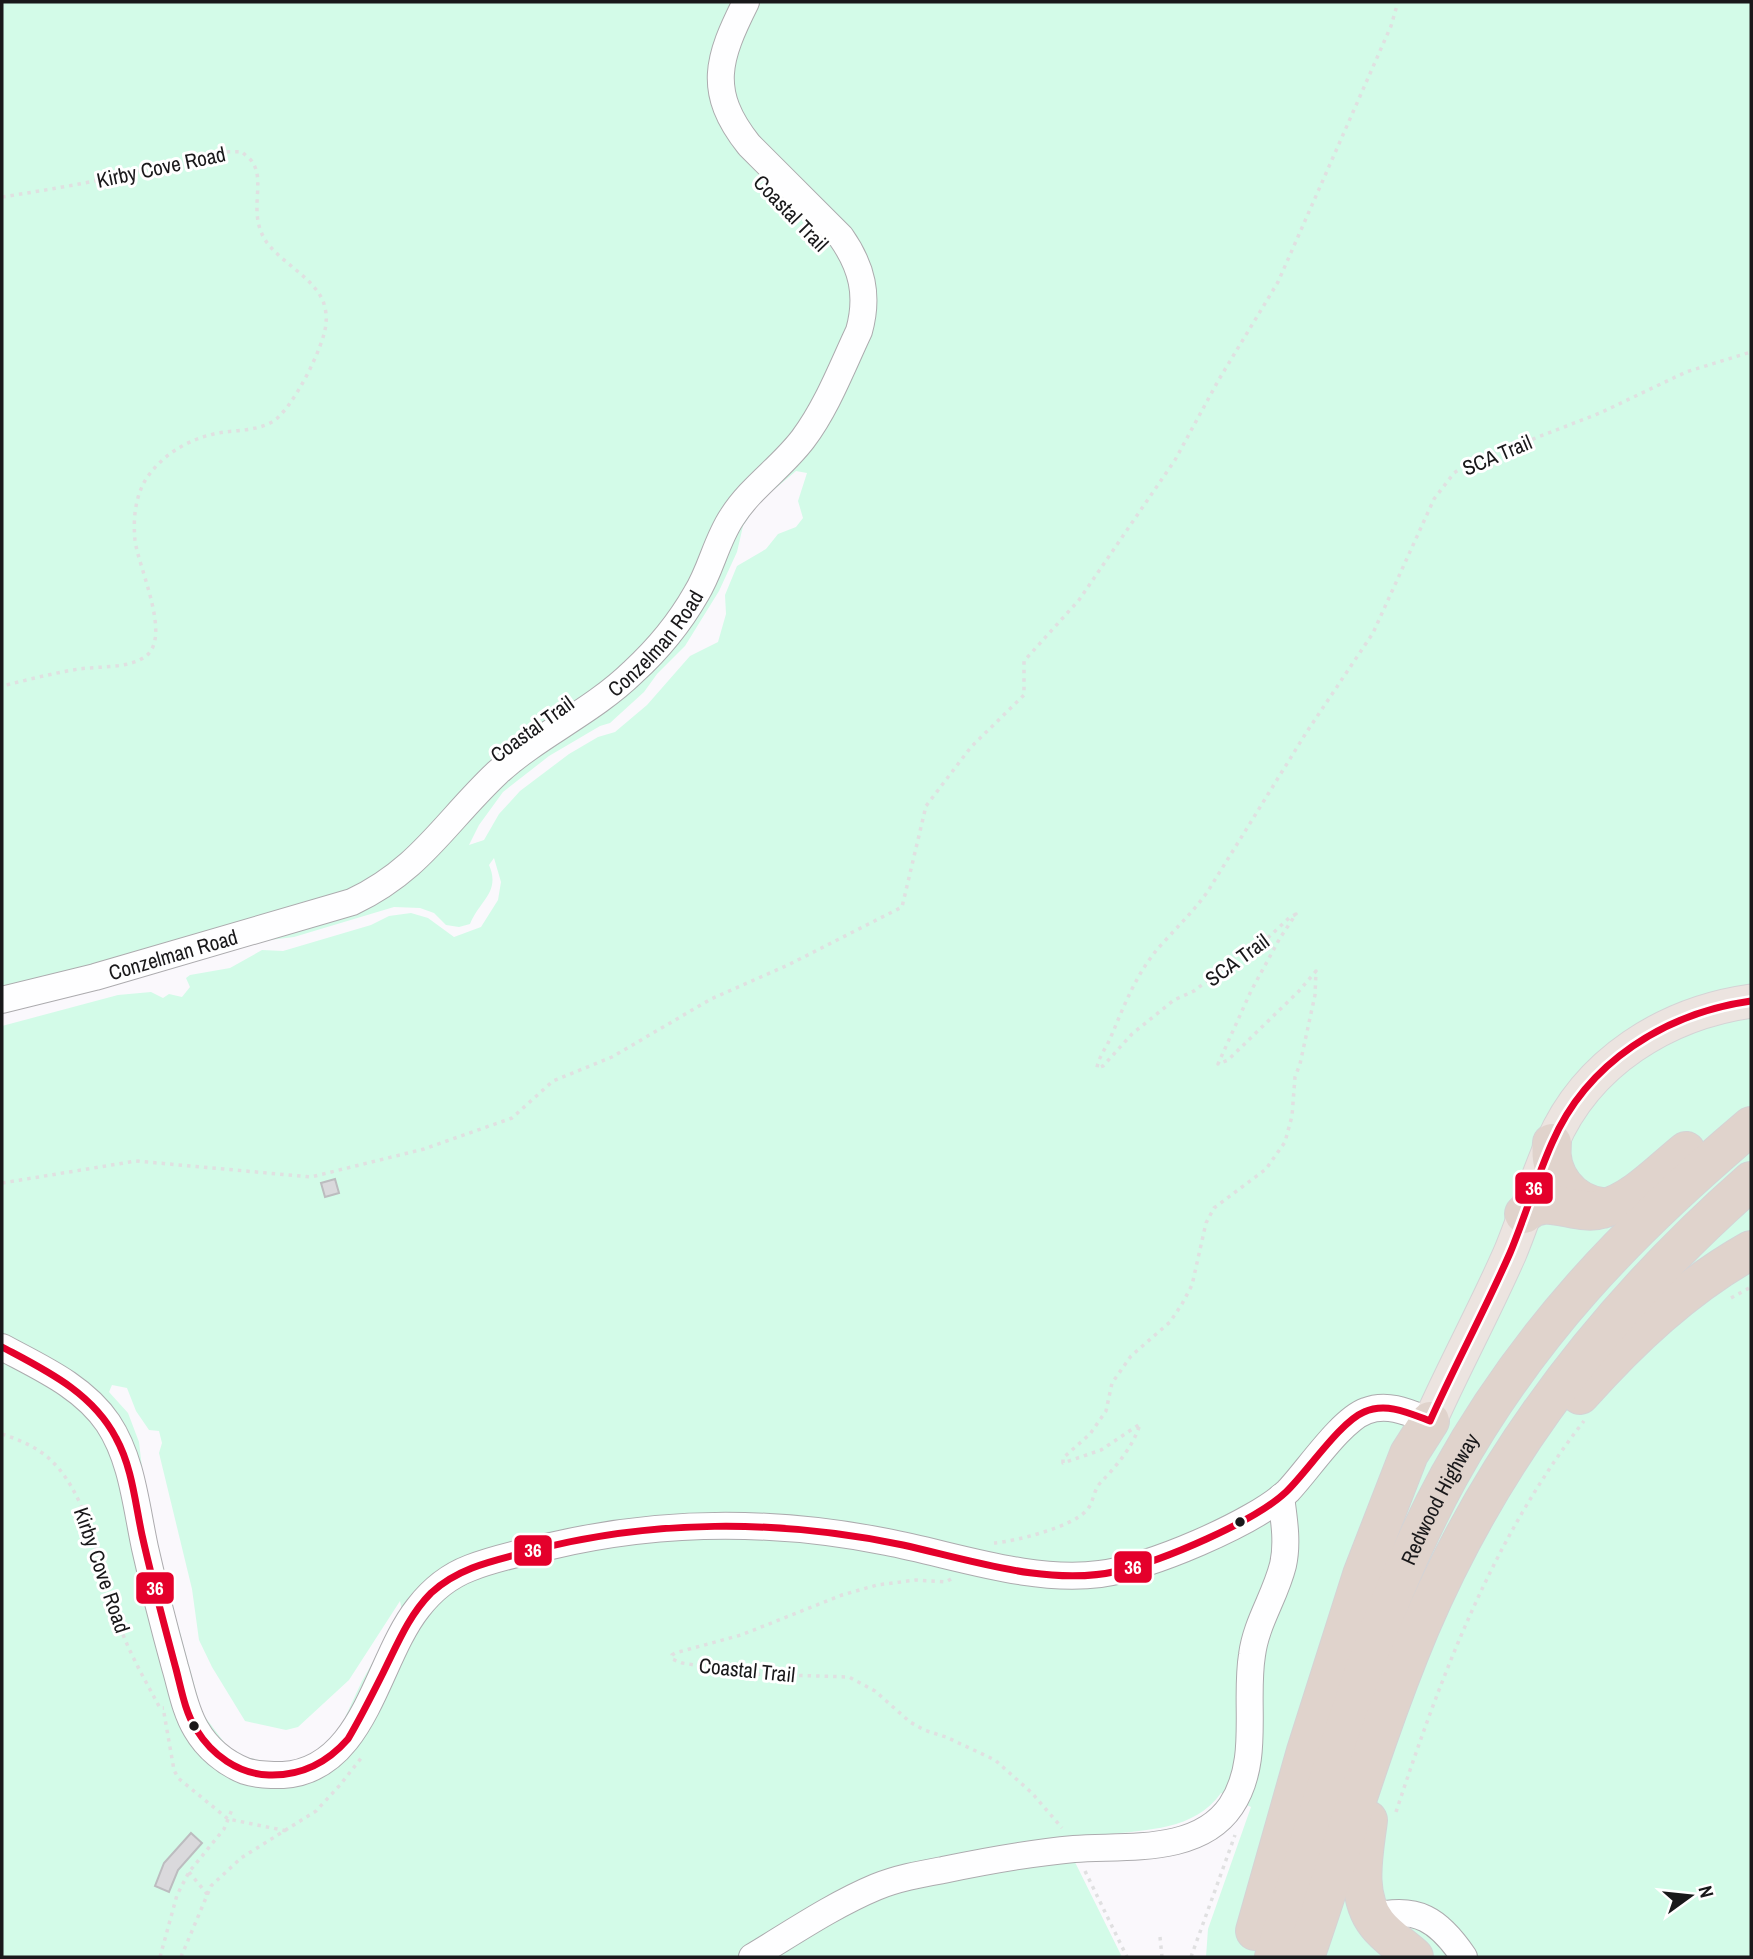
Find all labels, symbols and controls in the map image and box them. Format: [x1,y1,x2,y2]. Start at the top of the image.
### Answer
street label: Kirby Cove Road [94,139,228,195]
street label: Coastal Trail [747,168,835,258]
street label: SCA Trail [1458,427,1536,483]
street label: Conzelman Road [601,585,710,703]
street label: Coastal Trail [484,689,580,769]
street label: Conzelman Road [105,922,241,987]
street label: SCA Trail [1199,927,1275,993]
line badge: 36 [1514,1171,1554,1205]
text: 36 [1525,1175,1543,1201]
street label: Redwood Highway [1393,1427,1486,1569]
street label: Kirby Cove Road [67,1503,137,1637]
unlabelled marker [1233,1515,1247,1529]
line badge: 36 [513,1534,553,1567]
text: 36 [524,1537,542,1563]
line badge: 36 [1113,1550,1153,1584]
text: 36 [1124,1554,1142,1580]
line badge: 36 [135,1571,175,1605]
text: 36 [146,1575,164,1601]
street label: Coastal Trail [697,1651,797,1689]
unlabelled marker [187,1719,201,1733]
north arrow [1655,1861,1725,1931]
text: N [1692,1883,1720,1900]

